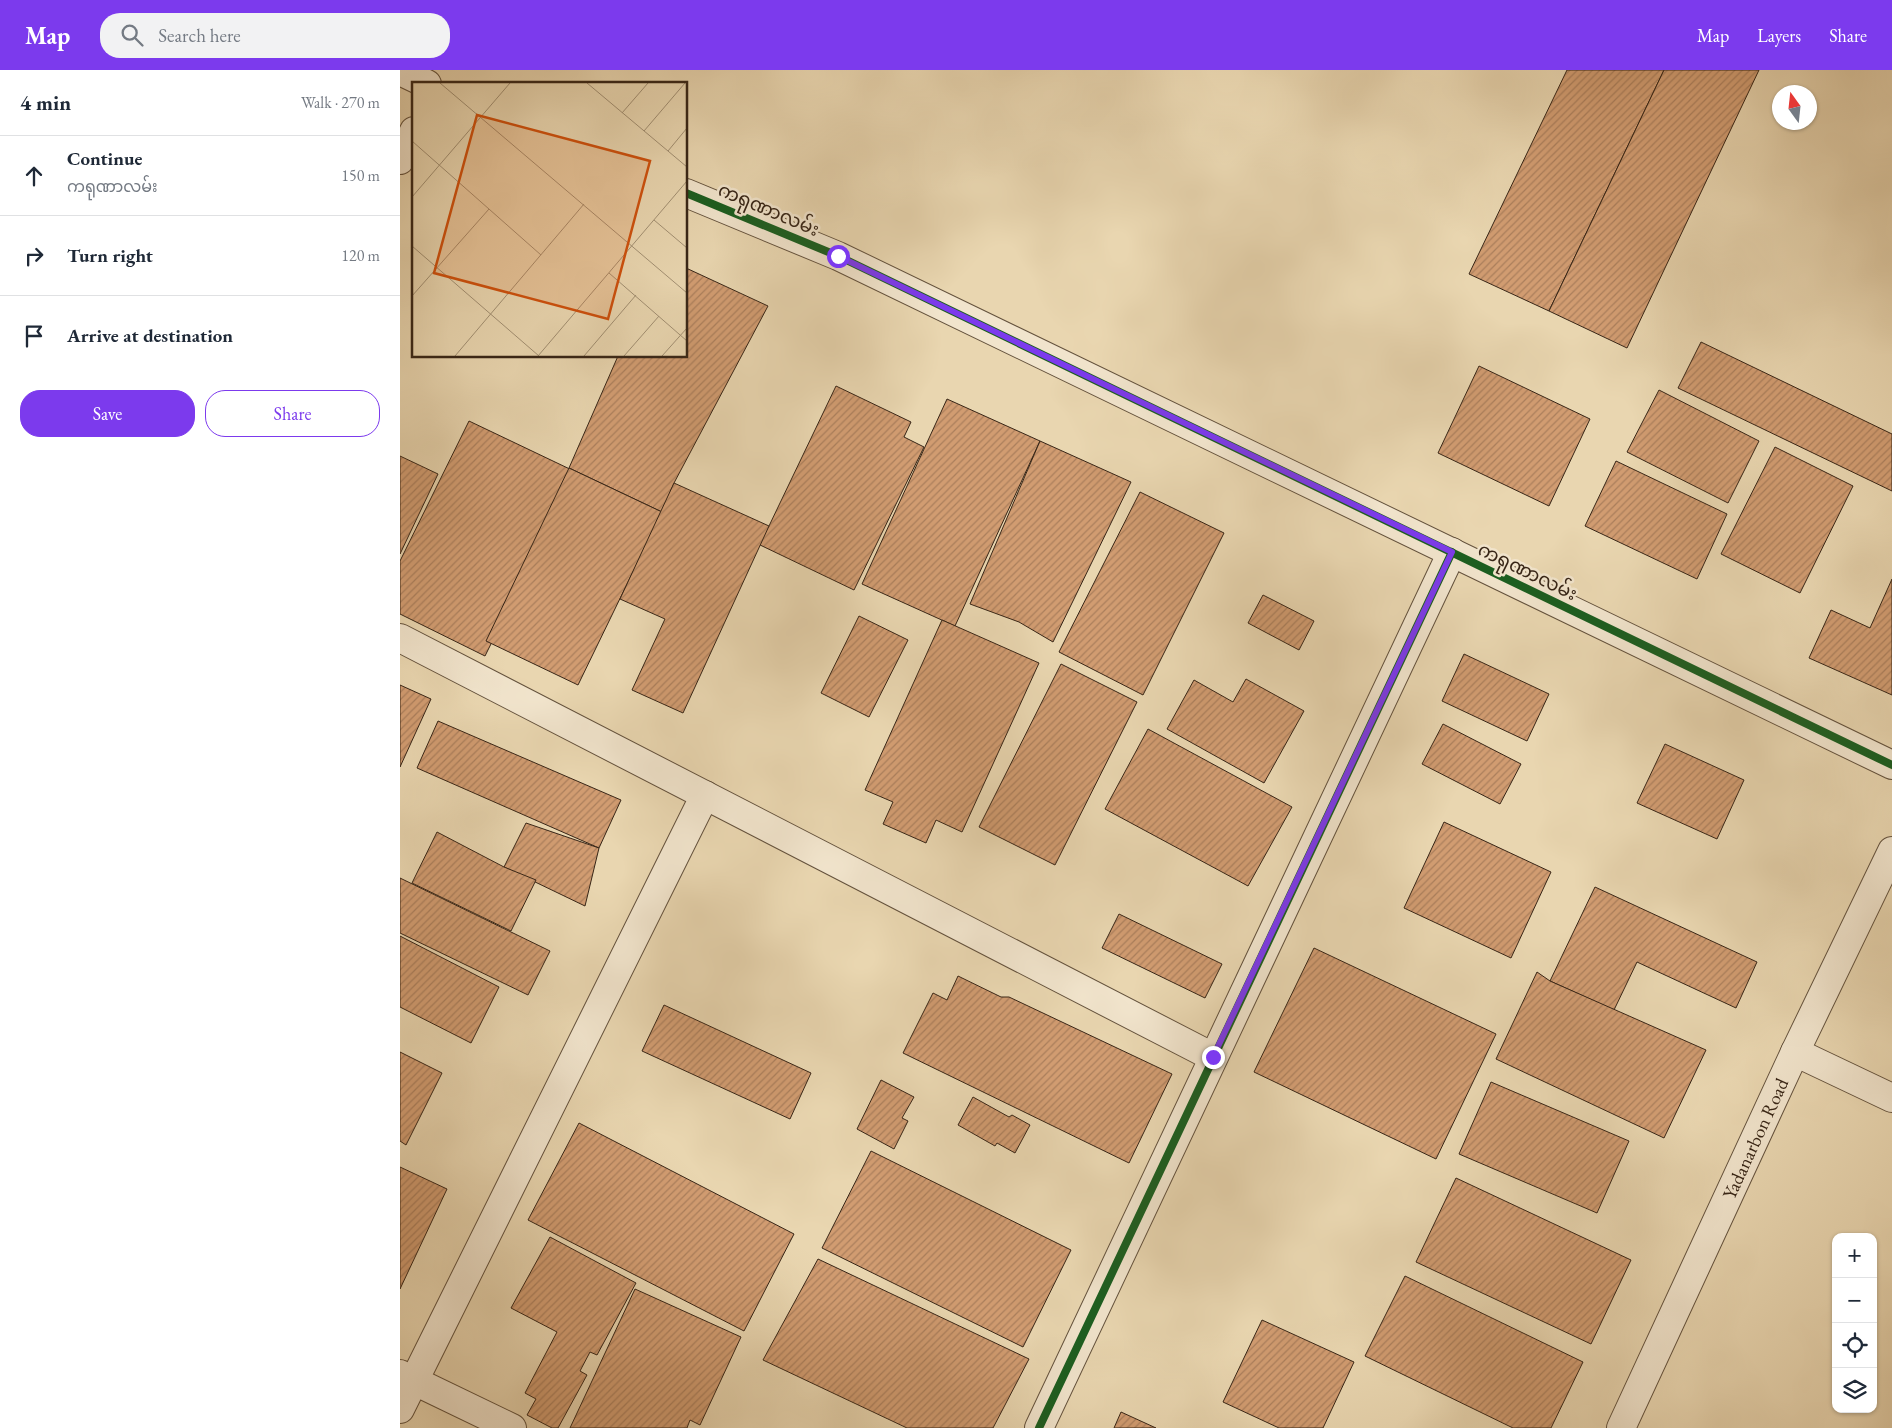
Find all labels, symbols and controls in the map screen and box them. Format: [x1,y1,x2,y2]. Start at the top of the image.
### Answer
search box [100,13,450,58]
text: Map [25,20,70,51]
icon: search [118,21,146,49]
text: Search here [158,23,241,48]
text: Map [1697,24,1729,47]
text: Layers [1757,24,1801,47]
text: Share [1829,24,1867,47]
inset map [412,82,688,358]
north arrow [1772,85,1817,130]
text: 4 min [20,89,71,116]
text: Walk · 270 m [301,92,380,113]
text: Continue [67,146,142,171]
icon: ahead [20,162,48,190]
text: 150 m [341,165,380,186]
street label: ကရုဏာလမ်း [713,175,824,246]
text: ကရုဏာလမ်း [67,176,158,197]
icon: right [20,242,48,270]
text: Turn right [67,243,153,268]
text: 120 m [341,245,380,266]
route start [827,245,850,268]
icon: arrive [20,322,48,350]
text: Arrive at destination [67,323,233,348]
button: Save [20,390,195,437]
button: Share [205,390,380,437]
street label: ကရုဏာလမ်း [1472,535,1582,610]
route end [1202,1046,1225,1069]
street label: Yadanarbon Road [1717,1074,1794,1203]
map controls [1832,1233,1877,1413]
button: + [1832,1233,1877,1278]
button: − [1832,1278,1877,1323]
button: locate [1832,1323,1877,1368]
button: layers [1832,1368,1877,1413]

